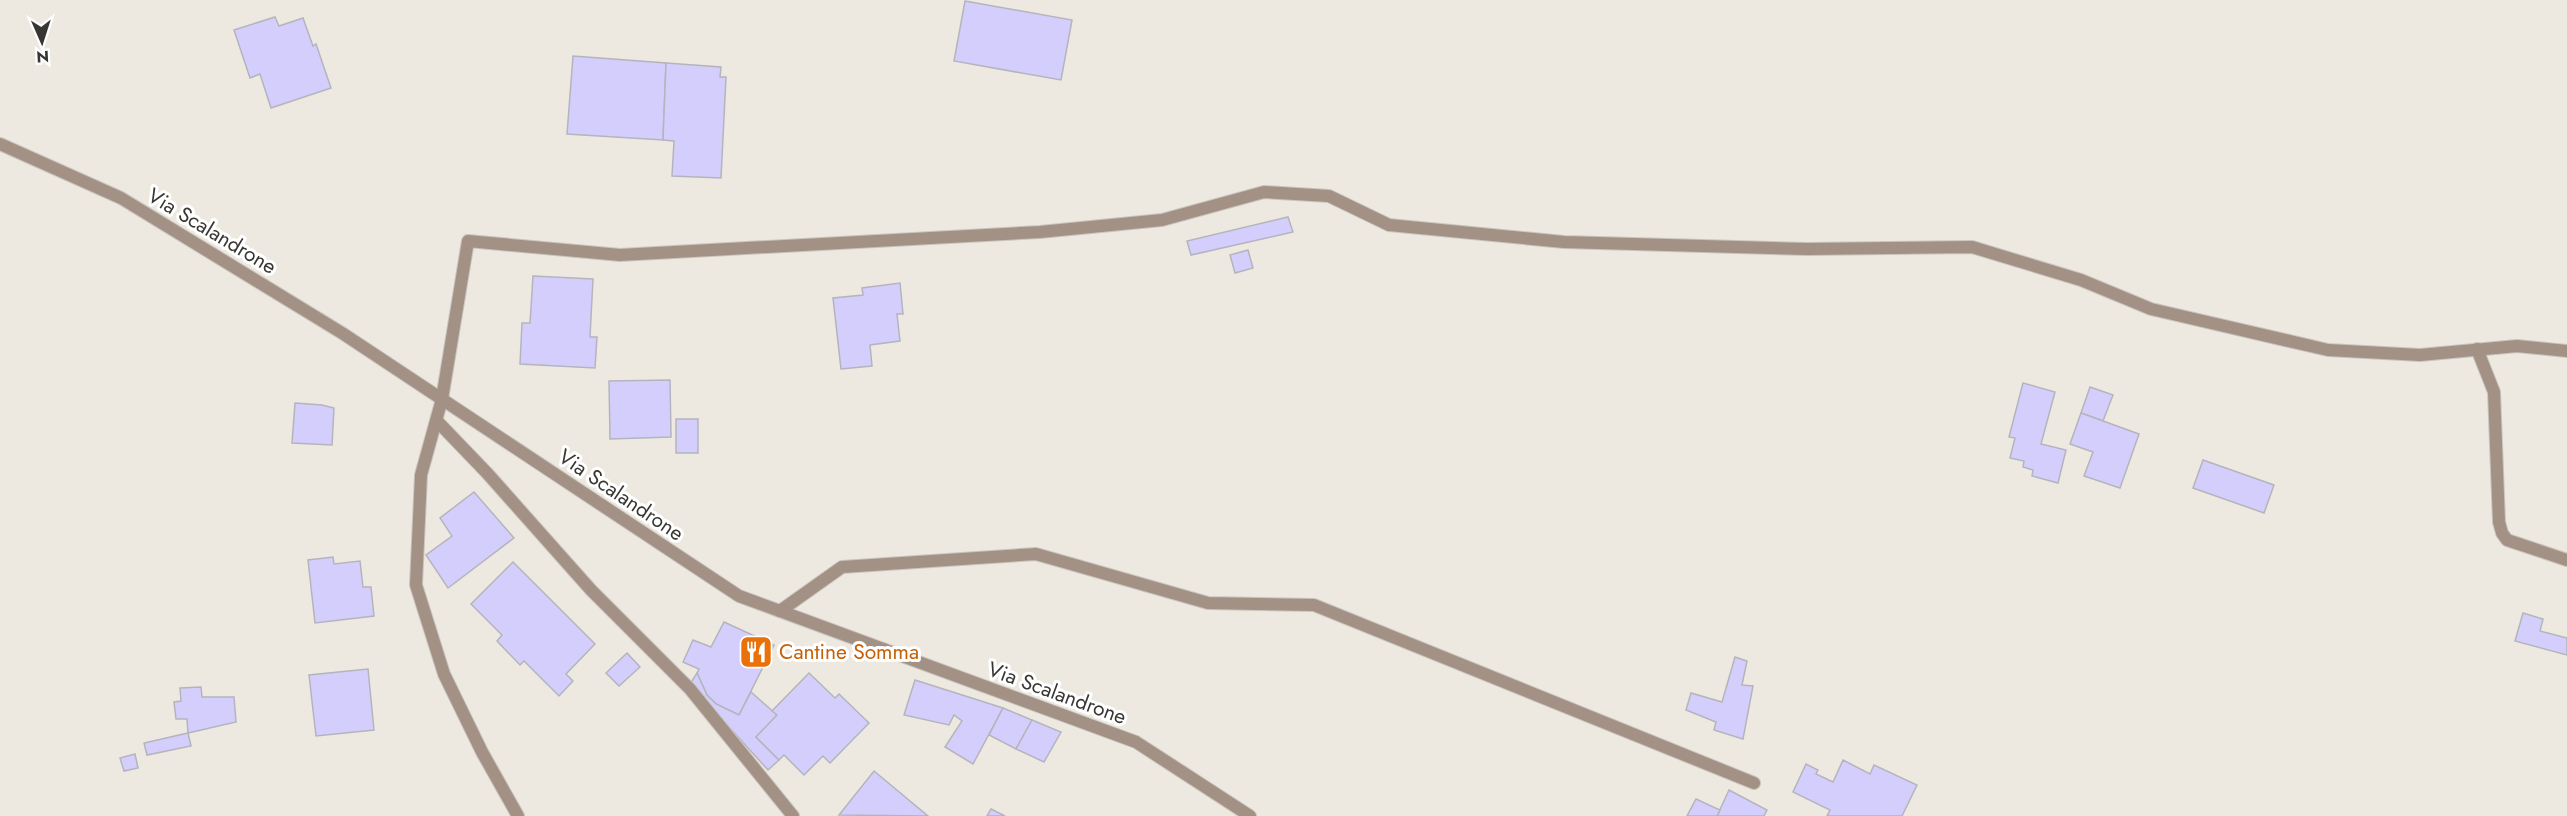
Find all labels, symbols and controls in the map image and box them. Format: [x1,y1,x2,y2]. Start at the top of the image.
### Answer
north arrow [12,12,72,72]
text: N [36,45,50,68]
street label: Via Scalandrone [142,181,282,281]
street label: Via Scalandrone [552,442,690,548]
restaurant icon: Cantine Somma [738,634,774,670]
place label: Cantine Somma [779,637,919,667]
street label: Via Scalandrone [984,654,1131,732]

